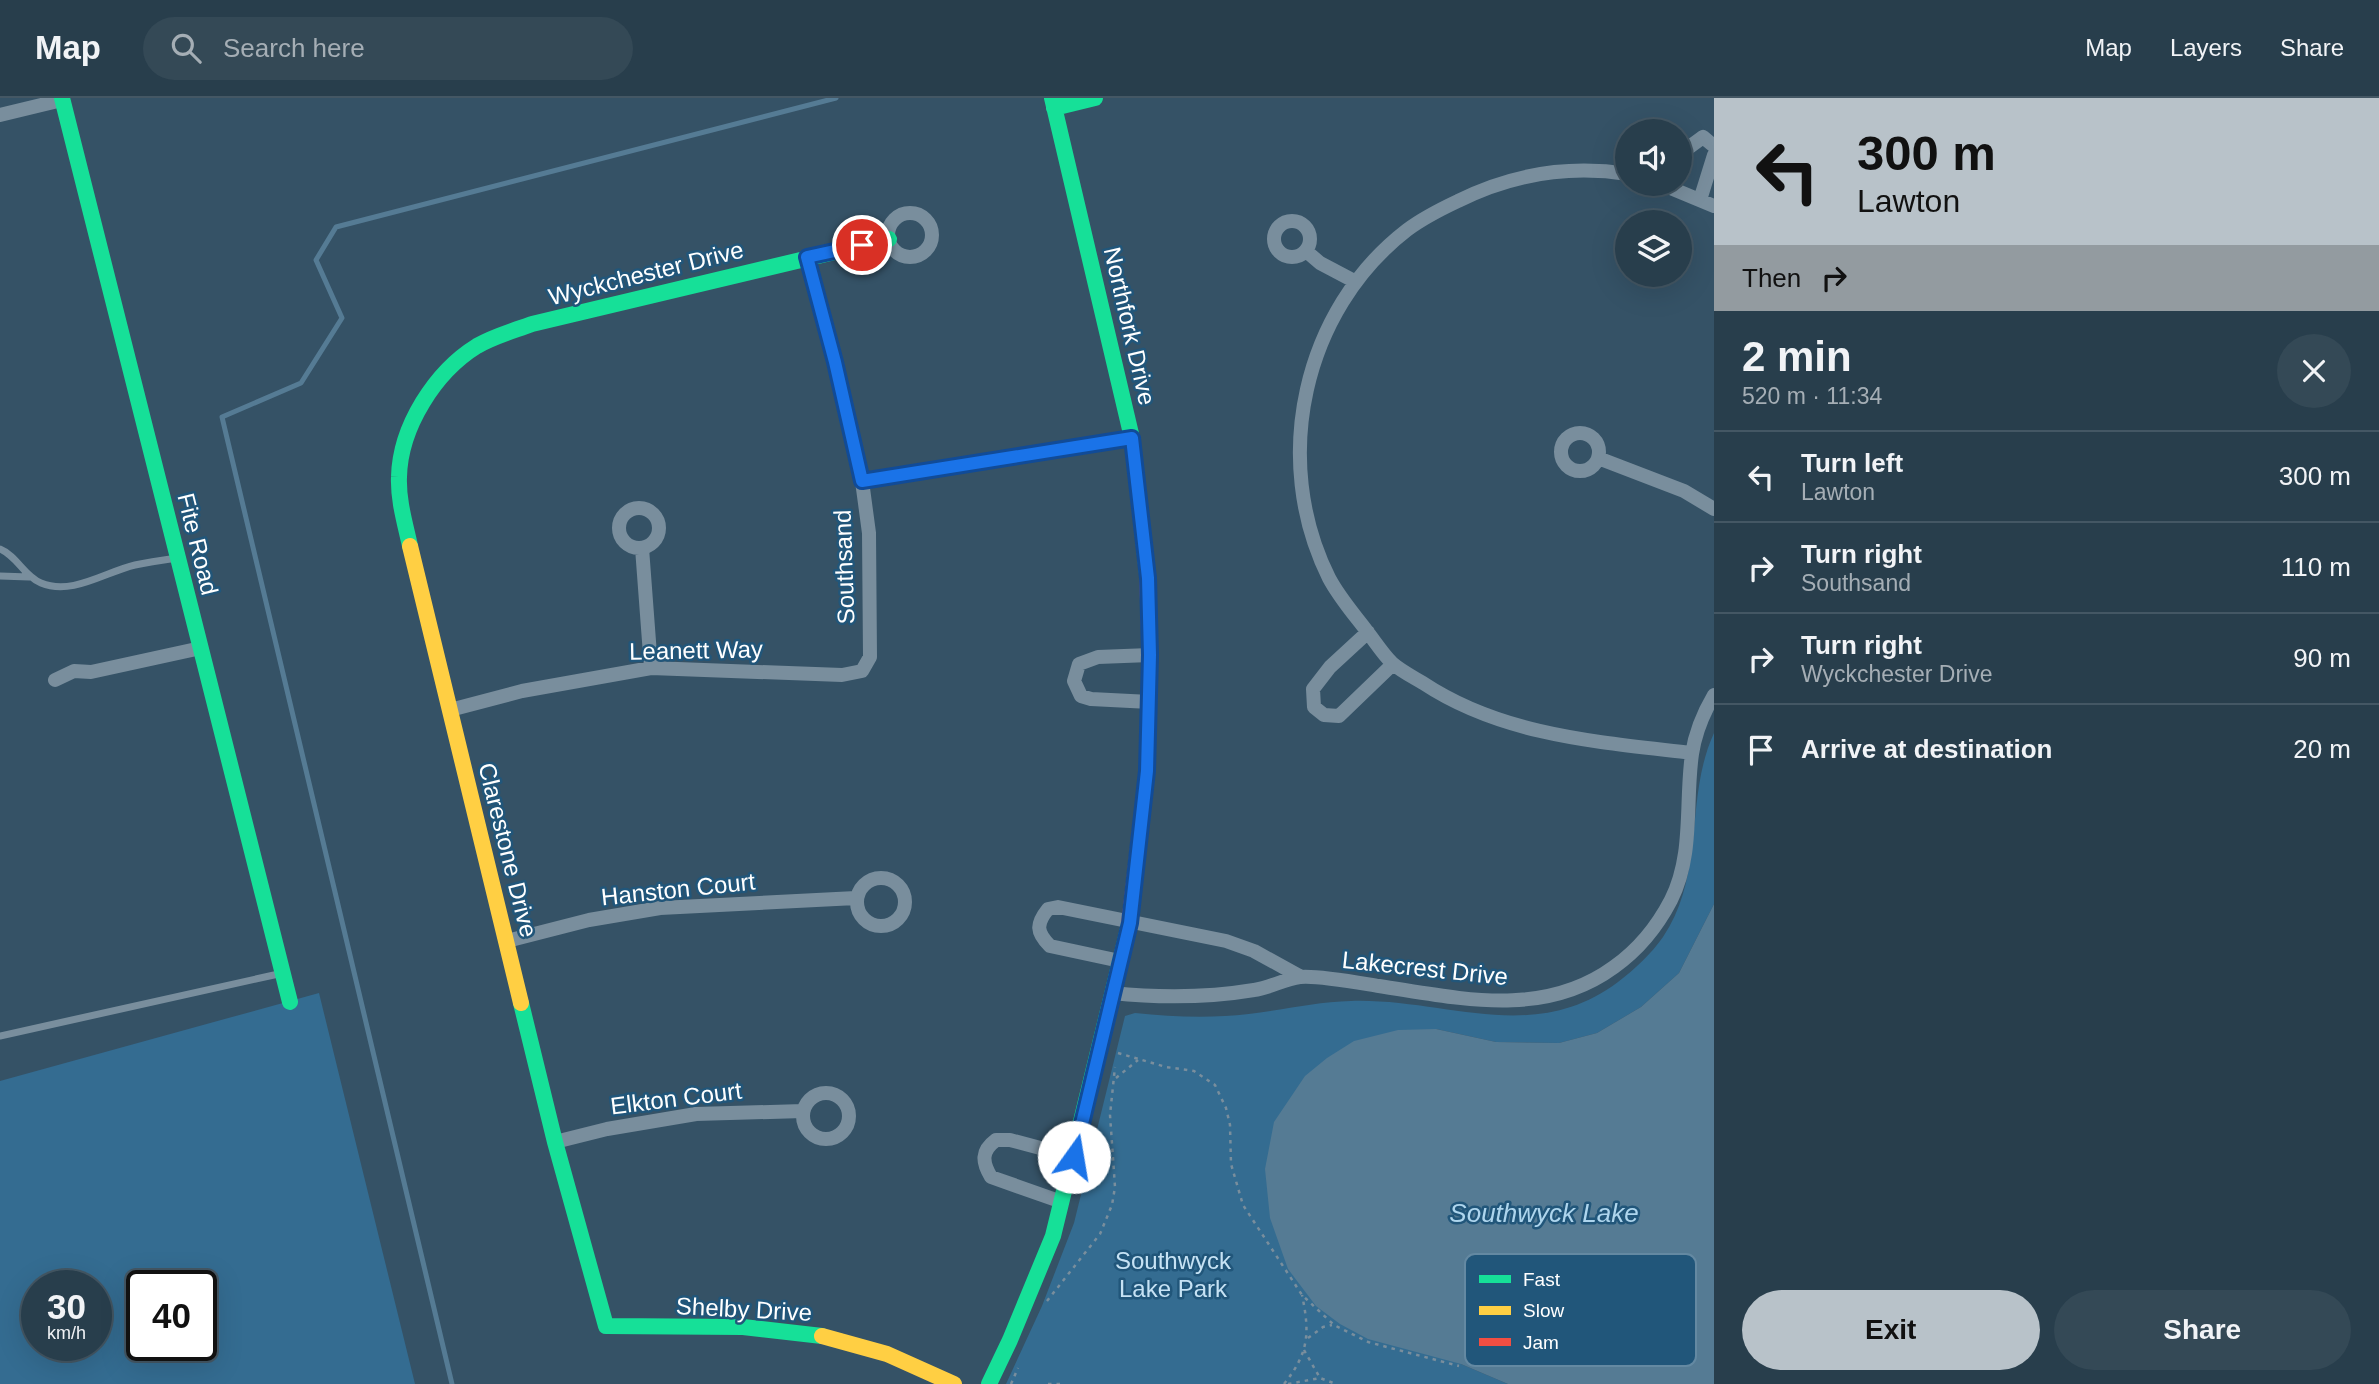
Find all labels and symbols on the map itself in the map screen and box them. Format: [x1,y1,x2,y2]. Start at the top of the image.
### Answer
pin [832,215,892,275]
street label: Wyckchester Drive [546,236,746,310]
street label: Northfork Drive [1099,244,1161,408]
street label: Fite Road [172,490,224,598]
street label: Southsand [829,509,859,625]
street label: Leanett Way [629,635,763,665]
street label: Clarestone Drive [473,760,543,940]
street label: Hanston Court [600,867,757,911]
street label: Lakecrest Drive [1341,946,1509,990]
street label: Elkton Court [609,1077,744,1119]
position arrow [1037,1120,1111,1194]
water label: Southwyck Lake [1449,1198,1639,1228]
park label: Southwyck Lake Park [1115,1247,1232,1302]
legend [1465,1254,1696,1366]
text: Fast [1523,1269,1561,1290]
speed limit sign: 40 [126,1270,217,1361]
street label: Shelby Drive [675,1292,813,1326]
text: Slow [1523,1300,1564,1321]
text: Jam [1523,1332,1559,1353]

